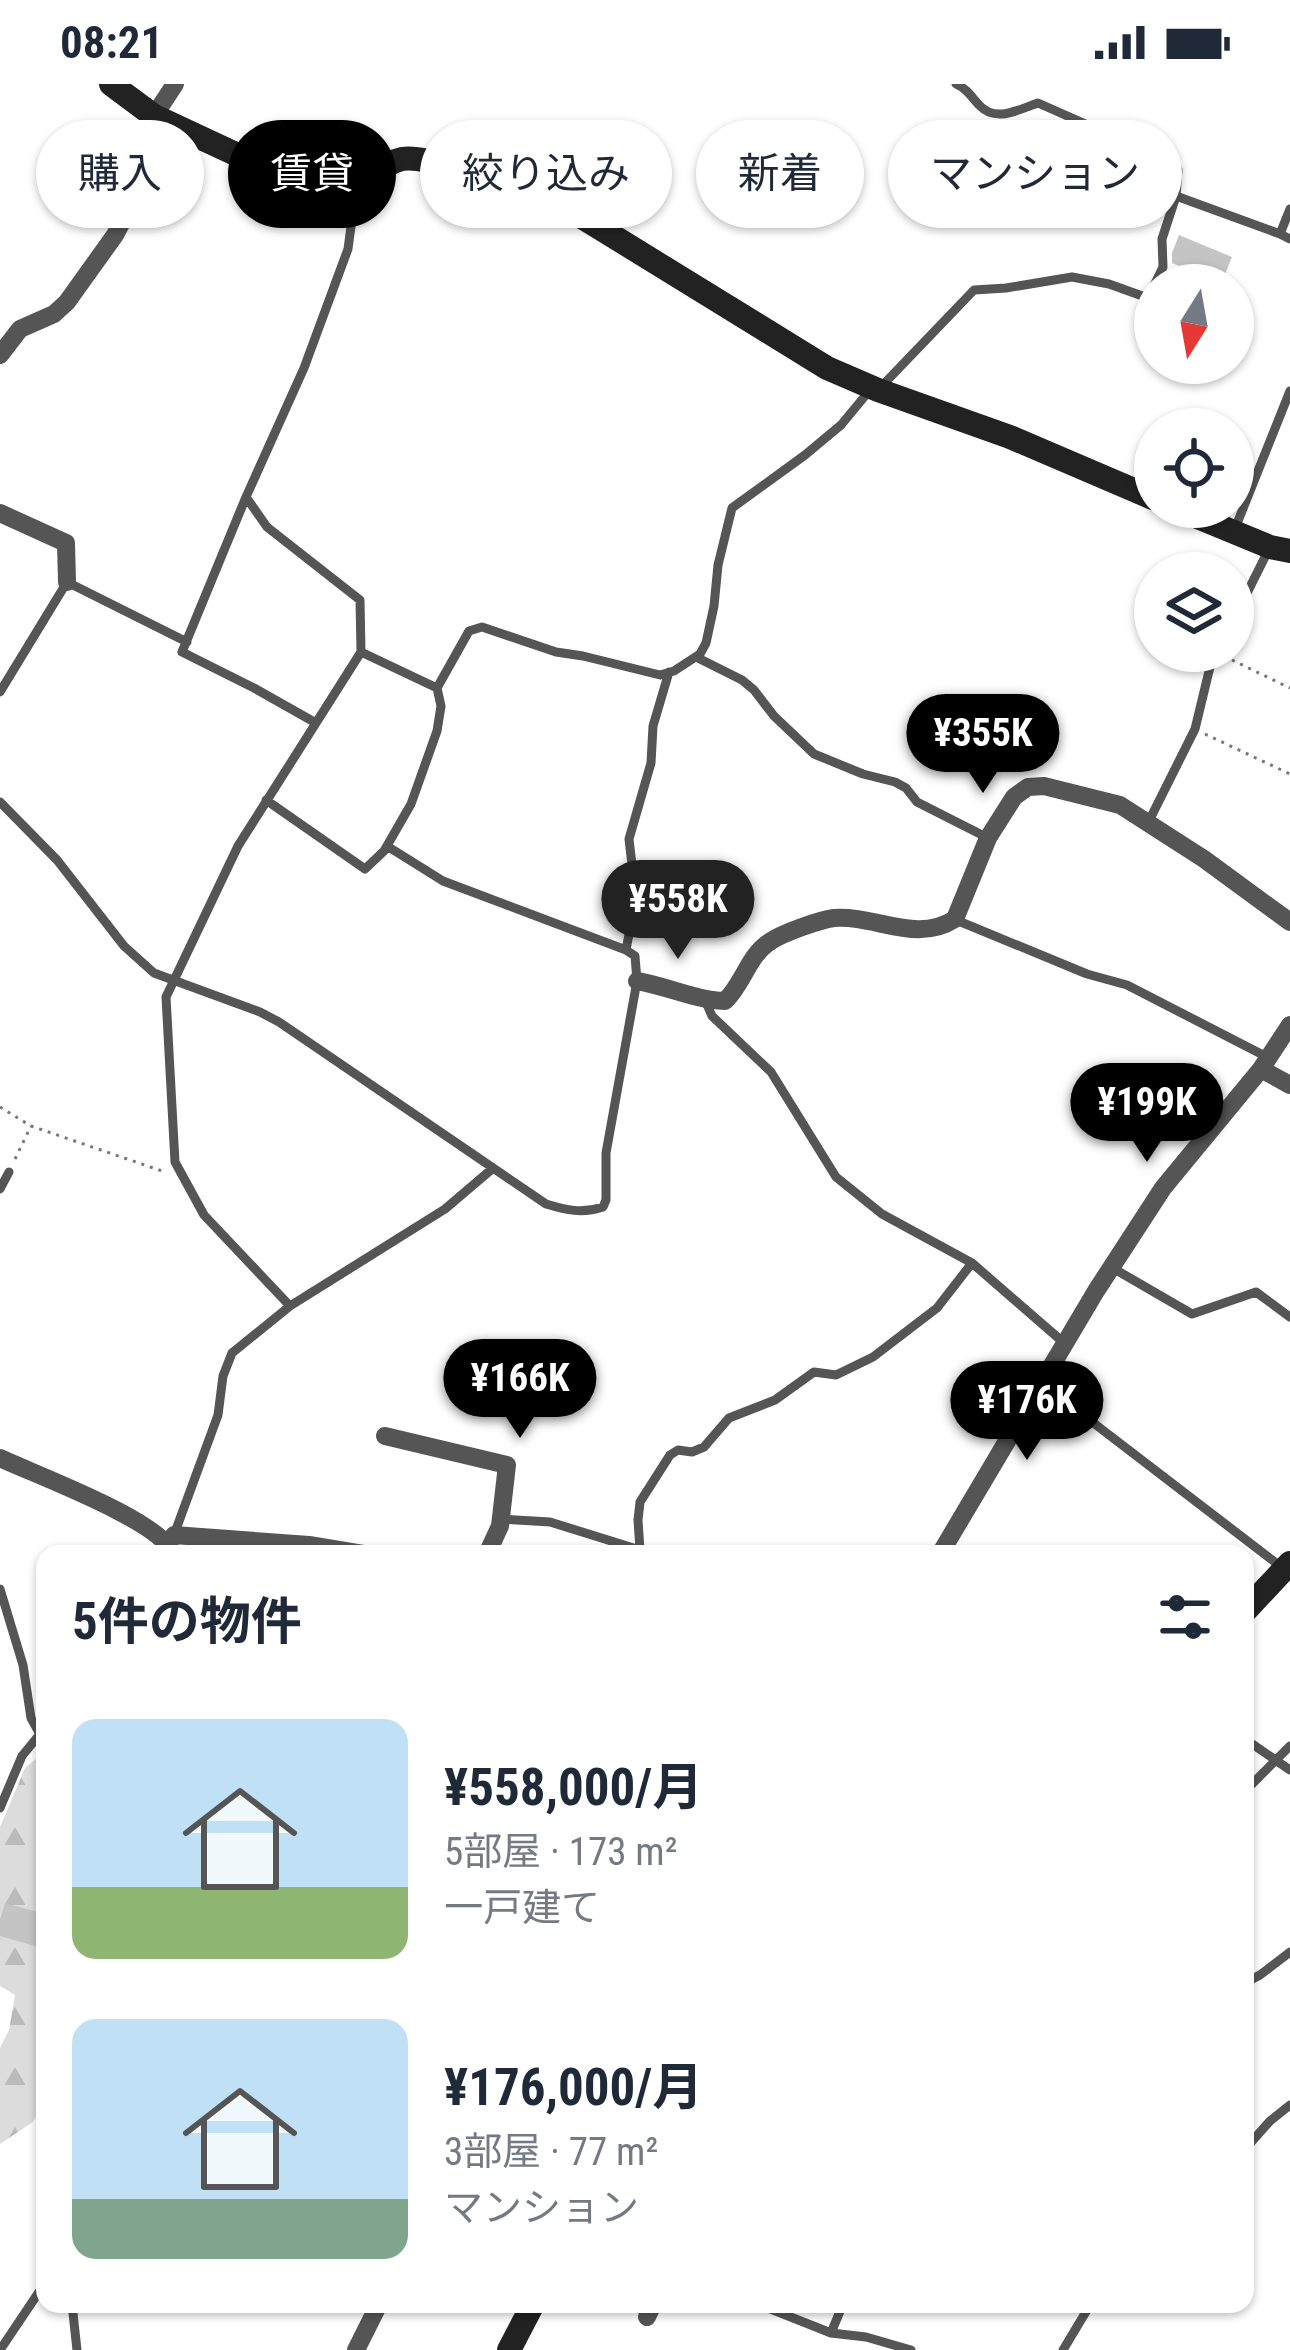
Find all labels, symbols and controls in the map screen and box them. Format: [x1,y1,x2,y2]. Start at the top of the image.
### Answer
text: 08:21 [60,16,163,69]
chip: 購入 [36,120,204,228]
chip: 賃貸 [228,120,396,228]
chip: 絞り込み [420,120,672,228]
chip: 新着 [696,120,864,228]
chip: マンション [888,120,1182,228]
north arrow [1134,264,1254,384]
map controls [1134,264,1254,672]
button: locate [1134,408,1254,528]
button: layers [1134,552,1254,672]
pin: ¥355K [899,694,1067,796]
text: ¥355K [933,710,1033,756]
pin: ¥558K [594,860,762,962]
text: ¥558K [628,876,728,922]
pin: ¥199K [1063,1063,1231,1165]
text: ¥199K [1097,1079,1197,1125]
pin: ¥166K [436,1339,604,1441]
text: ¥166K [470,1355,570,1401]
pin: ¥176K [943,1361,1111,1463]
text: ¥176K [977,1377,1077,1423]
icon: filters [1152,1584,1218,1650]
text: 5件の物件 [72,1592,302,1651]
text: ¥558,000/月 [444,1758,703,1817]
icon: home [168,1767,312,1911]
text: 5部屋 · 173 m² [444,1829,678,1875]
text: 一戸建て [444,1885,600,1931]
text: ¥176,000/月 [444,2058,703,2117]
icon: home [168,2067,312,2211]
text: 3部屋 · 77 m² [444,2129,658,2175]
text: マンション [444,2185,639,2231]

